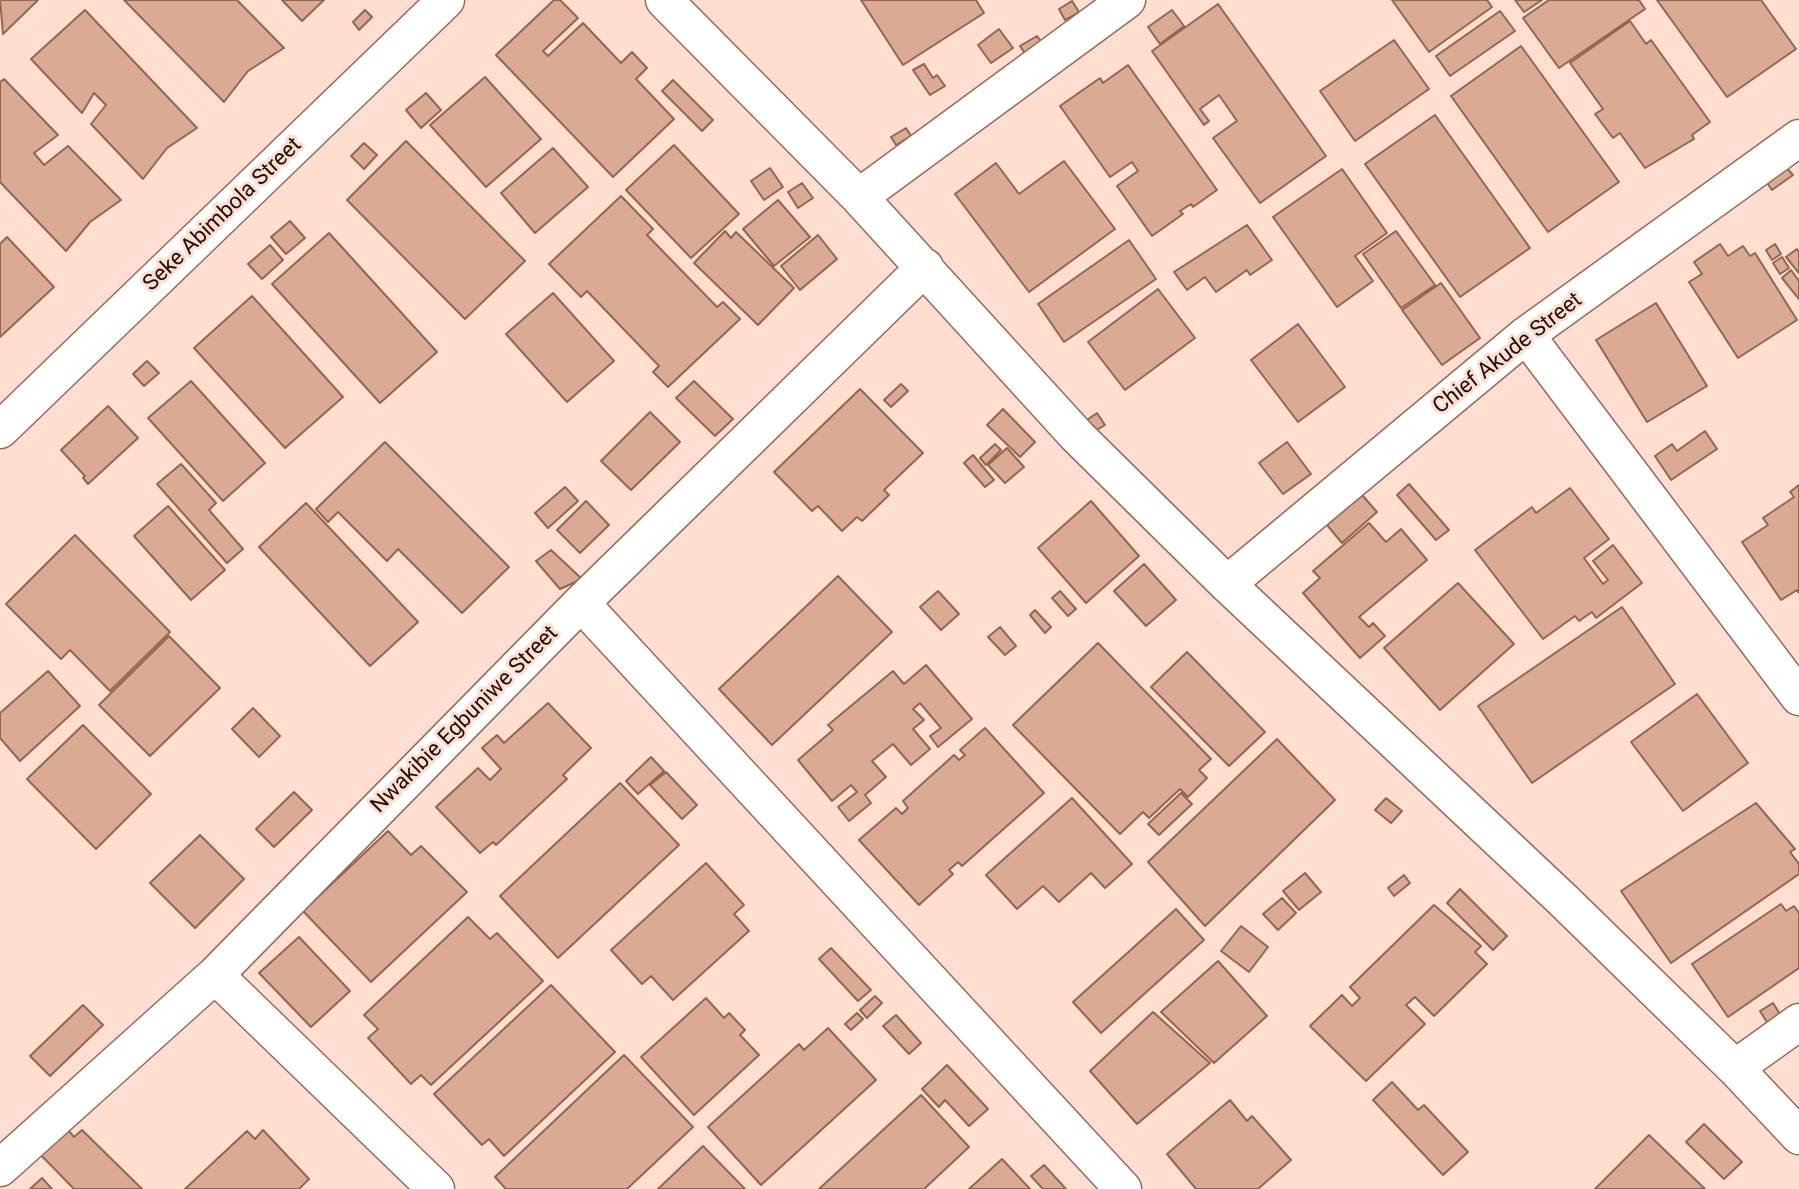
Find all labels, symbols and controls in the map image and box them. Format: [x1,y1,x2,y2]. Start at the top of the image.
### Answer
street label: Seke Abimbola Street [138,133,308,297]
street label: Chief Akude Street [1428,288,1588,420]
street label: Nwakibie Egbuniwe Street [366,621,564,819]

